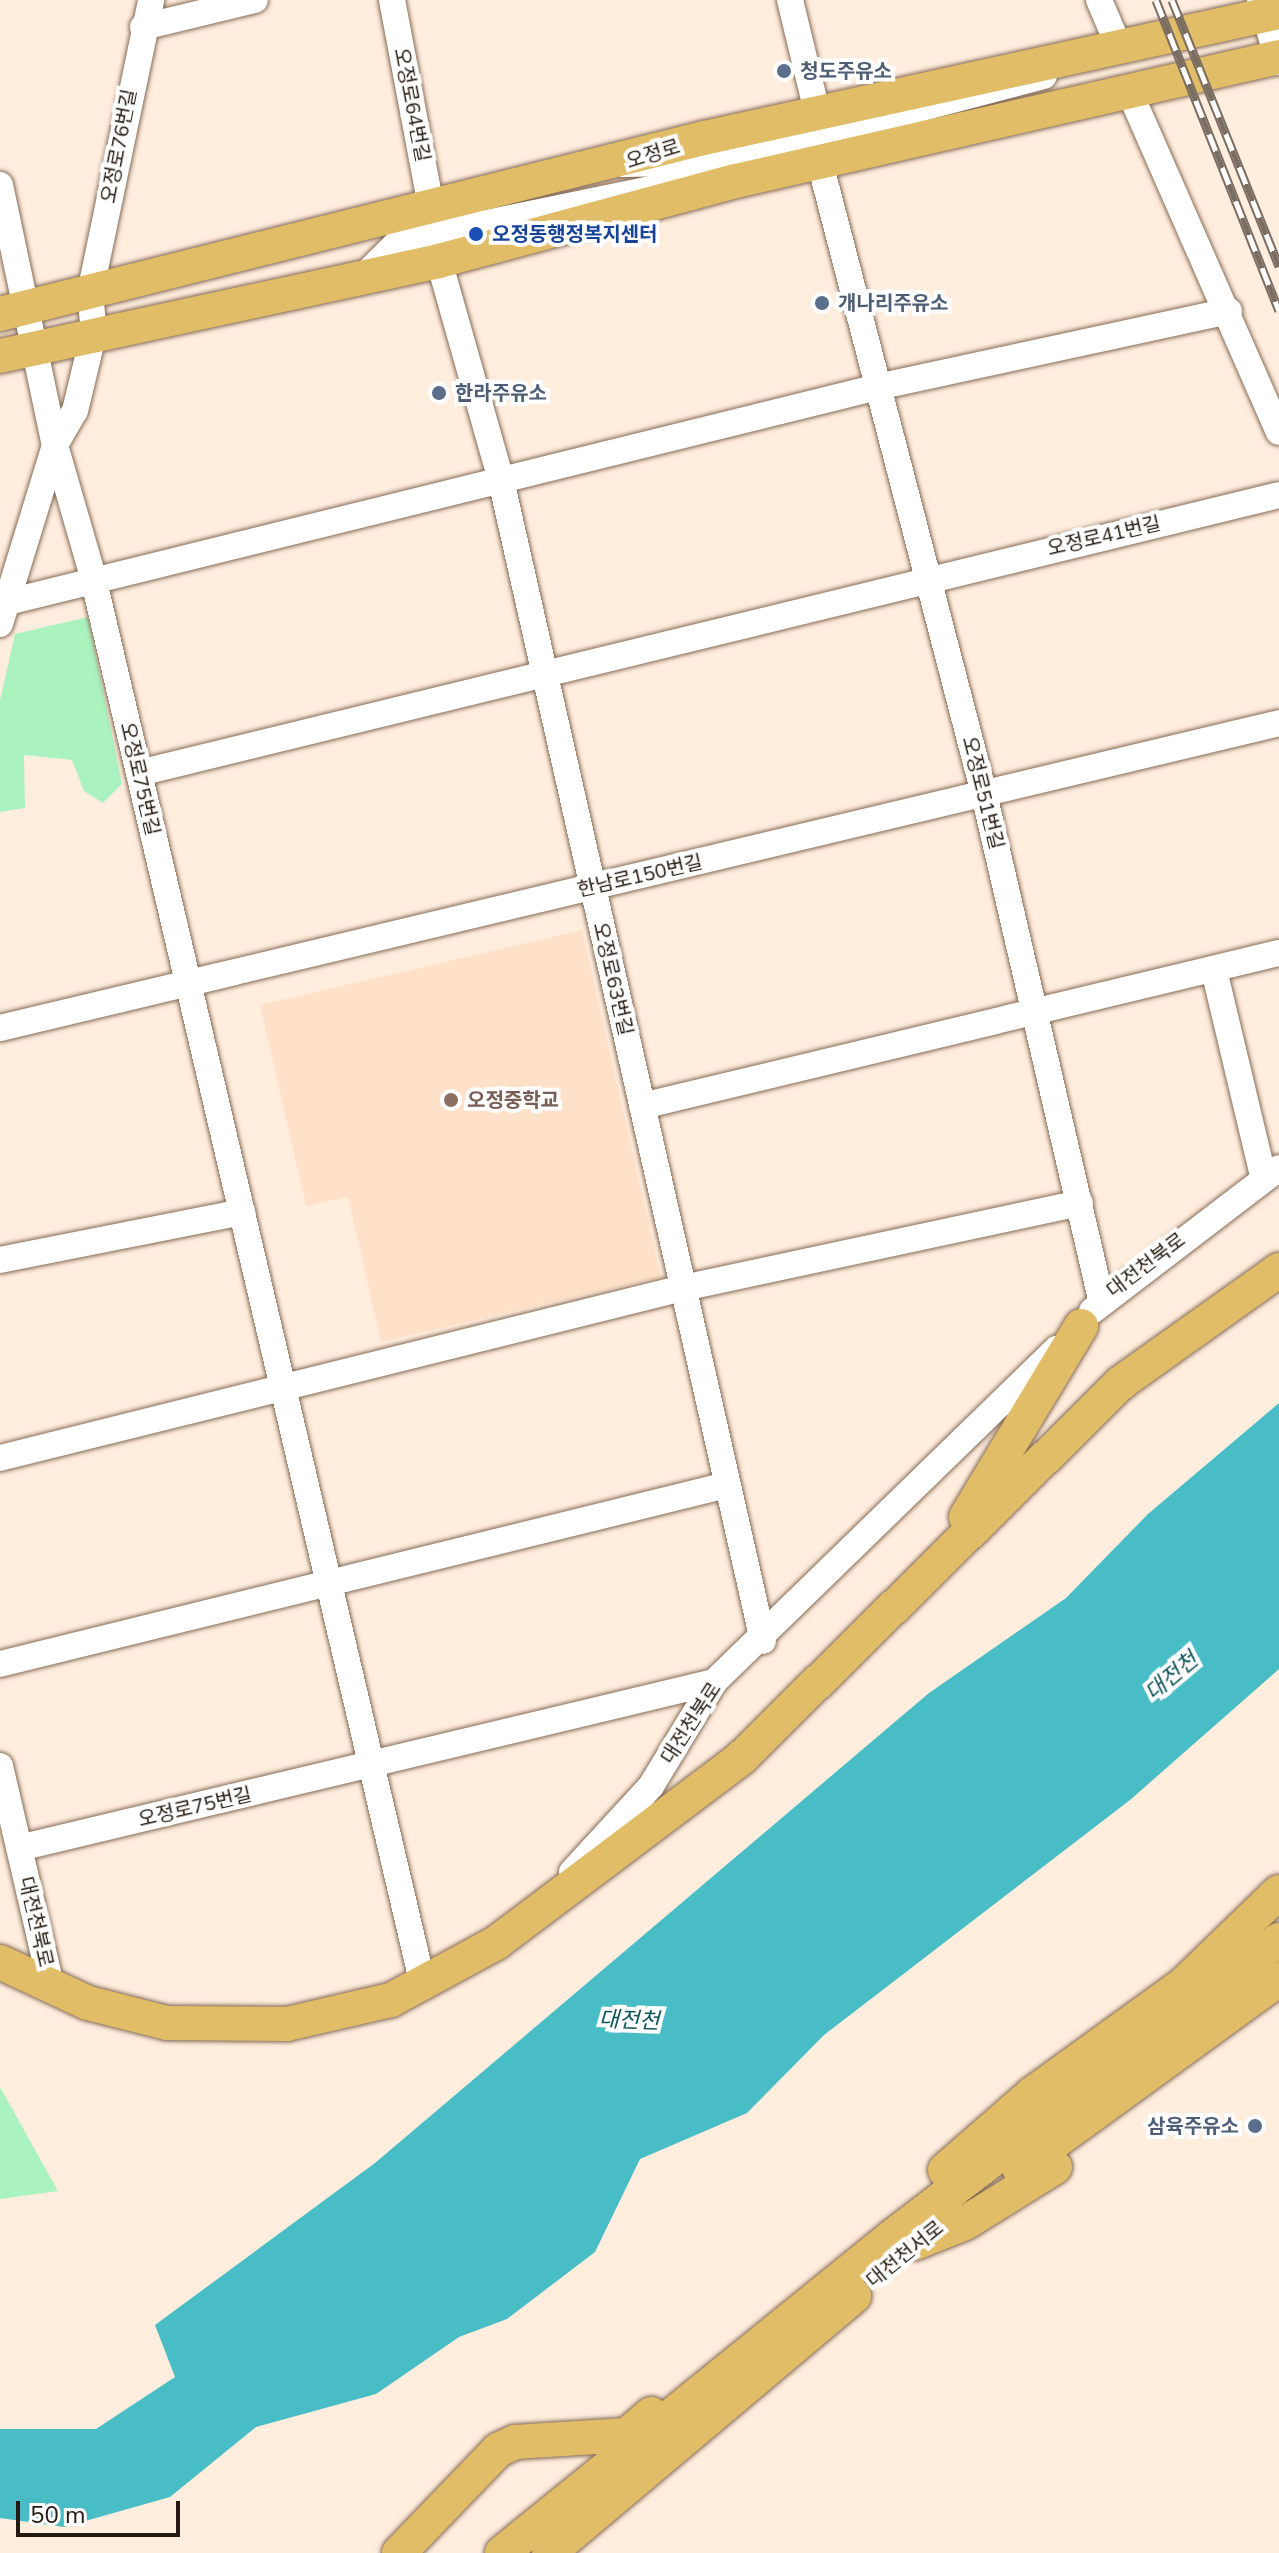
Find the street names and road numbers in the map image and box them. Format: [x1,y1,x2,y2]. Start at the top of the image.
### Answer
street label: 오정로64번길 [389,46,435,164]
street label: 오정로76번길 [96,87,142,205]
street label: 오정로 [623,134,683,174]
street label: 오정로41번길 [1045,511,1163,561]
street label: 오정로75번길 [115,720,165,838]
street label: 오정로51번길 [957,734,1009,852]
street label: 한남로150번길 [575,850,705,902]
street label: 오정로63번길 [588,920,638,1038]
street label: 대전천북로 [1102,1228,1190,1302]
street label: 대전천북로 [656,1678,726,1768]
street label: 오정로75번길 [136,1782,254,1832]
street label: 대전천북로 [14,1874,58,1970]
street label: 대전천서로 [862,2216,948,2292]

